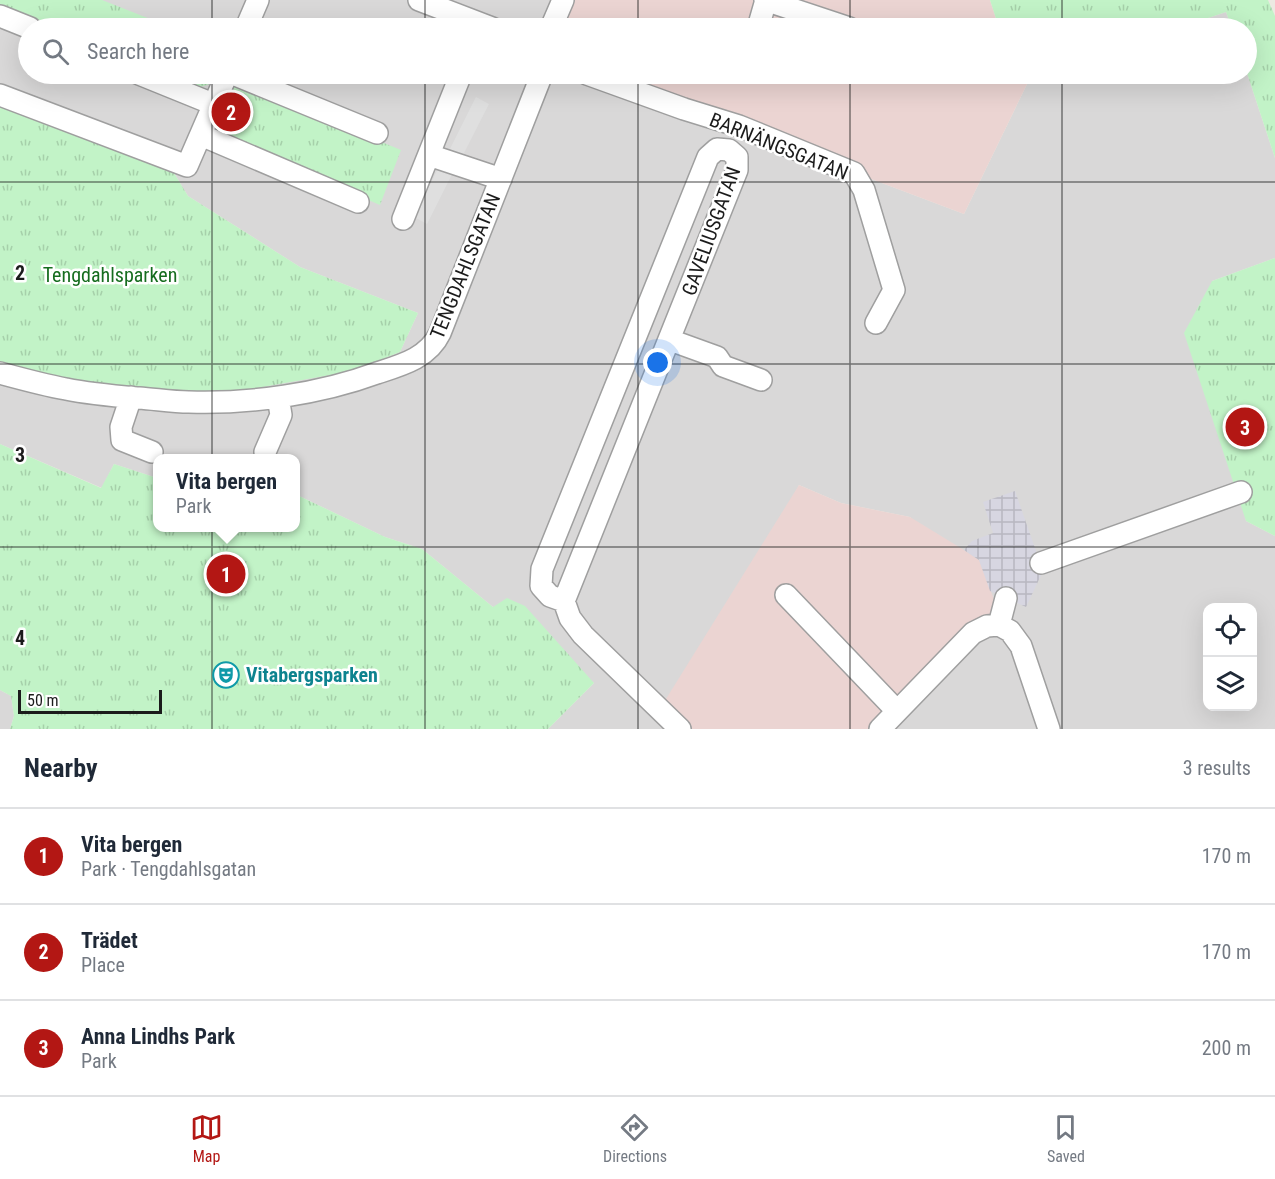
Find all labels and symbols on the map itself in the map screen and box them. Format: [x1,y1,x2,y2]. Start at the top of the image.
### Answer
pin: 2 [212,90,250,134]
street label: BARNÄNGSGATAN [706,107,852,185]
street label: GAVELIUSGATAN [677,163,745,299]
street label: TENGDAHLSGATAN [425,190,505,342]
text: 2 [15,261,25,285]
park label: Tengdahlsparken [43,263,177,287]
your location [643,348,672,377]
pin: 3 [1226,404,1264,450]
text: 3 [15,443,25,467]
pin: 1 [206,552,246,596]
text: 4 [15,626,25,650]
theatre icon: Vitabergsparken [211,660,241,690]
place label: Vitabergsparken [246,663,378,687]
scale bar [18,687,162,714]

